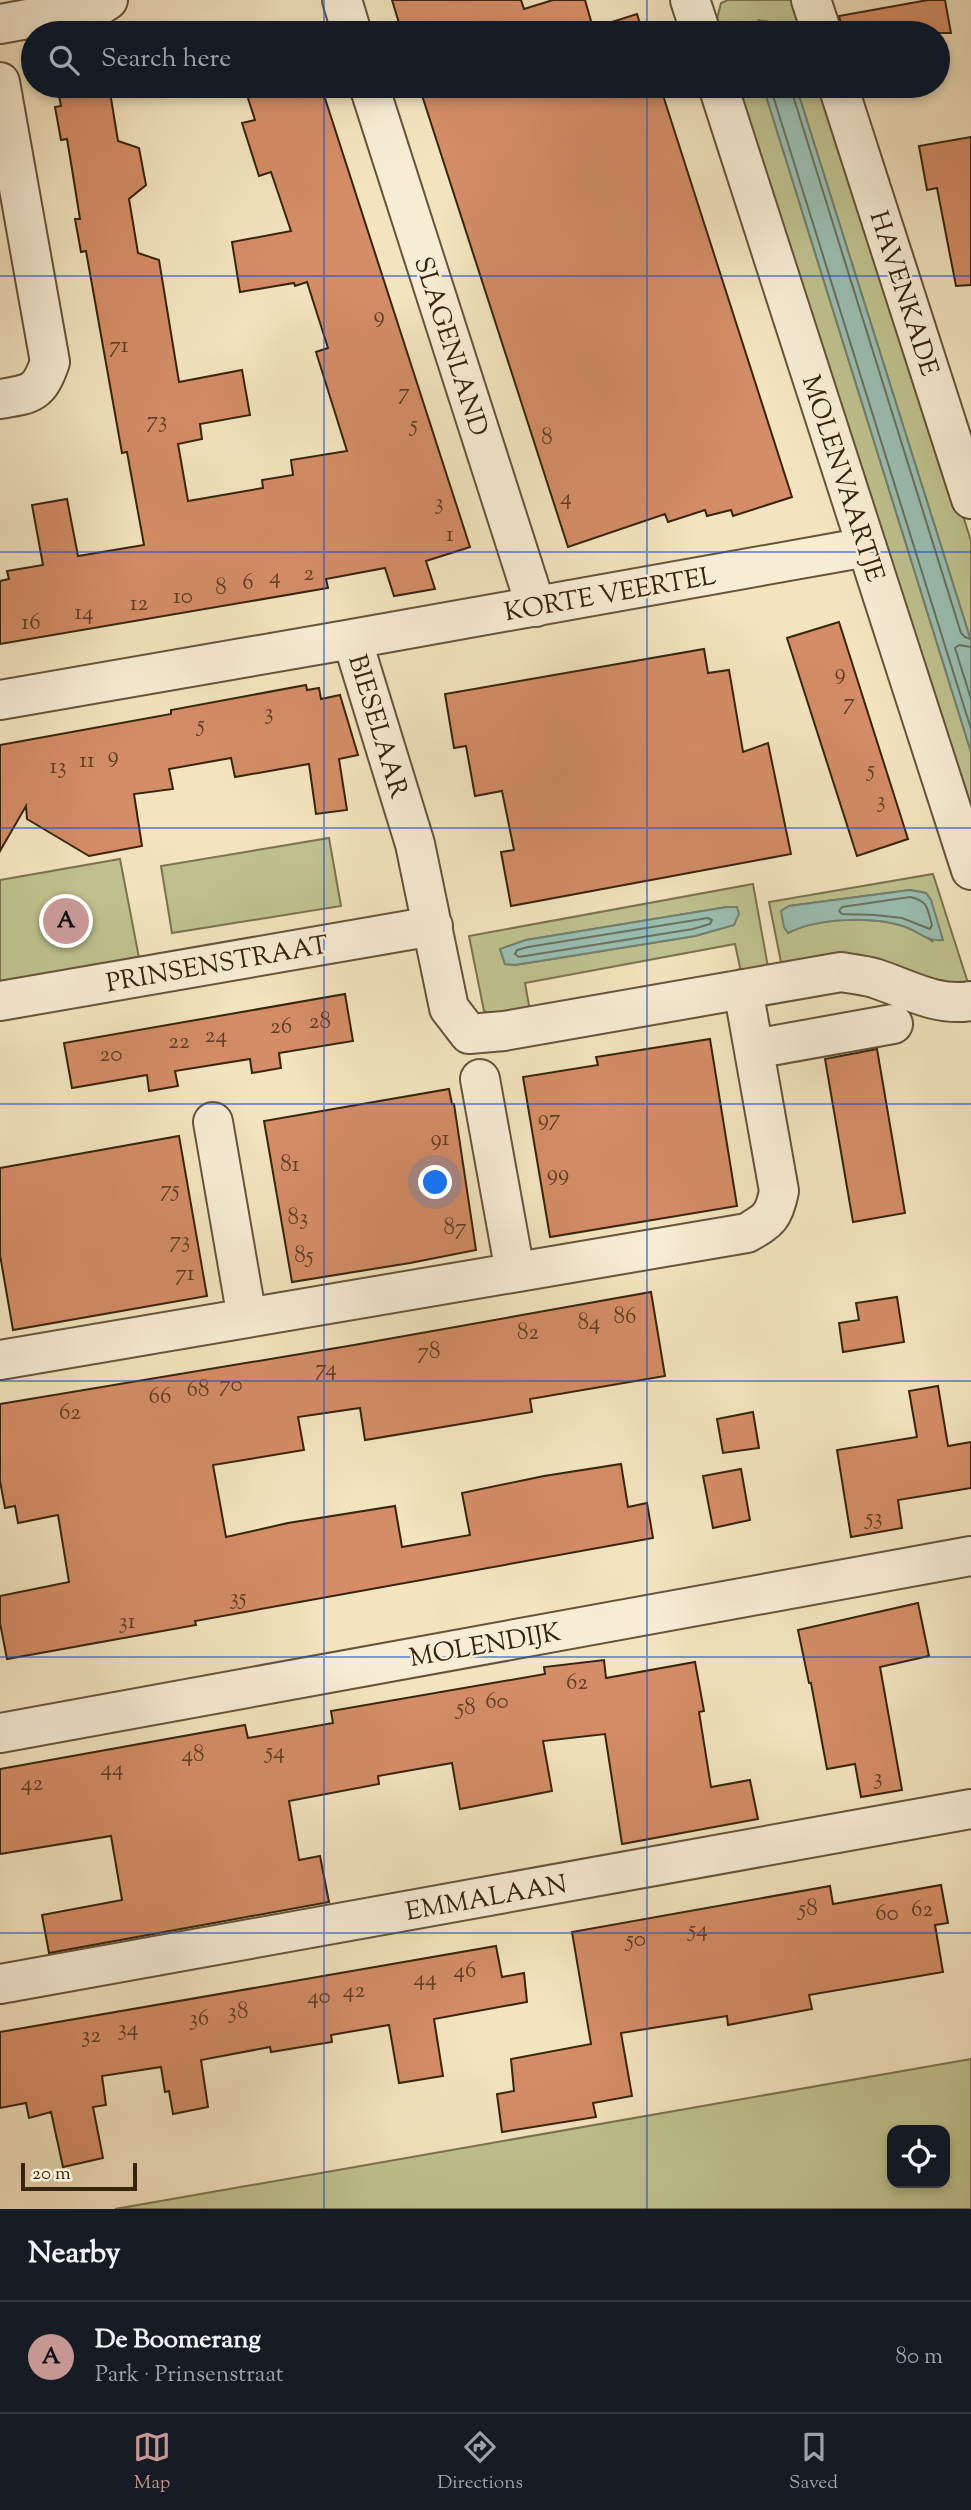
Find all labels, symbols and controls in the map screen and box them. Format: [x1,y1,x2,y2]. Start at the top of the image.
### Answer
search box [21,21,950,98]
icon: search [45,41,83,79]
text: Search here [101,41,231,78]
street label: HAVENKADE [859,206,947,381]
street label: SLAGENLAND [403,252,496,441]
house number: 9 [373,300,385,333]
house number: 71 [109,330,129,363]
street label: MOLENVAARTJE [791,371,893,587]
house number: 7 [398,377,410,410]
house number: 73 [147,405,167,438]
house number: 5 [408,409,418,442]
house number: 8 [541,422,553,455]
house number: 4 [560,482,572,515]
house number: 3 [434,487,444,520]
house number: 1 [446,519,454,552]
house number: 2 [304,558,315,591]
street label: KORTE VEERTEL [502,559,719,632]
house number: 4 [269,561,281,594]
house number: 6 [242,567,254,600]
house number: 8 [215,572,227,605]
house number: 10 [173,581,193,614]
house number: 12 [130,588,149,621]
house number: 14 [74,597,94,630]
house number: 16 [21,607,41,640]
street label: BIESELAAR [337,650,416,803]
house number: 9 [834,657,846,690]
house number: 7 [843,687,855,720]
house number: 3 [264,697,274,730]
house number: 5 [195,709,205,742]
house number: 9 [107,740,119,773]
house number: 11 [79,745,95,778]
house number: 13 [49,751,67,784]
house number: 5 [865,754,875,787]
house number: 3 [876,785,886,818]
pin: A [43,895,89,947]
street label: PRINSENSTRAAT [103,928,332,1003]
house number: 28 [309,1006,331,1039]
house number: 26 [270,1011,292,1044]
house number: 24 [205,1020,227,1053]
house number: 22 [168,1026,190,1059]
house number: 20 [100,1039,122,1072]
house number: 97 [538,1103,561,1136]
house number: 91 [431,1123,450,1156]
house number: 81 [280,1149,300,1182]
house number: 99 [547,1158,569,1191]
your location [418,1165,452,1199]
house number: 75 [160,1174,180,1207]
house number: 83 [288,1202,308,1235]
house number: 87 [443,1212,467,1245]
house number: 73 [170,1225,190,1258]
house number: 85 [294,1240,314,1273]
house number: 71 [175,1258,195,1291]
house number: 86 [614,1301,636,1334]
house number: 84 [578,1307,600,1340]
house number: 82 [517,1317,539,1350]
house number: 78 [417,1336,441,1369]
house number: 74 [315,1353,337,1386]
house number: 70 [219,1369,243,1402]
house number: 68 [187,1374,209,1407]
house number: 66 [149,1381,171,1414]
house number: 62 [59,1397,81,1430]
house number: 53 [863,1502,883,1535]
house number: 35 [229,1582,247,1615]
house number: 31 [118,1606,136,1639]
street label: MOLENDIJK [407,1615,564,1678]
house number: 62 [566,1667,588,1700]
house number: 60 [485,1686,509,1719]
house number: 58 [454,1692,476,1725]
house number: 54 [263,1736,285,1769]
house number: 48 [181,1739,205,1772]
house number: 44 [100,1753,124,1786]
house number: 3 [873,1762,883,1795]
house number: 42 [21,1768,43,1801]
street label: EMMALAAN [403,1867,570,1932]
house number: 58 [796,1893,818,1926]
house number: 62 [911,1894,933,1927]
house number: 60 [875,1898,899,1931]
house number: 54 [686,1914,708,1947]
house number: 50 [624,1924,646,1957]
house number: 46 [454,1955,476,1988]
house number: 44 [413,1963,437,1996]
house number: 42 [343,1975,365,2008]
house number: 40 [307,1981,331,2014]
house number: 38 [228,1996,248,2029]
house number: 36 [189,2003,209,2036]
house number: 34 [118,2013,138,2046]
house number: 32 [81,2020,101,2053]
map controls [887,2125,950,2188]
button: locate [887,2125,950,2188]
scale bar [21,2160,136,2192]
text: 20 m [32,2161,71,2188]
text: Nearby [28,2233,120,2276]
text: De Boomerang [95,2322,261,2359]
text: A [42,2341,60,2374]
text: 80 m [895,2341,943,2374]
text: Park · Prinsenstraat [95,2359,284,2392]
tab: Map [133,2428,171,2497]
tab: Directions [437,2428,523,2497]
tab: Saved [789,2428,838,2497]

